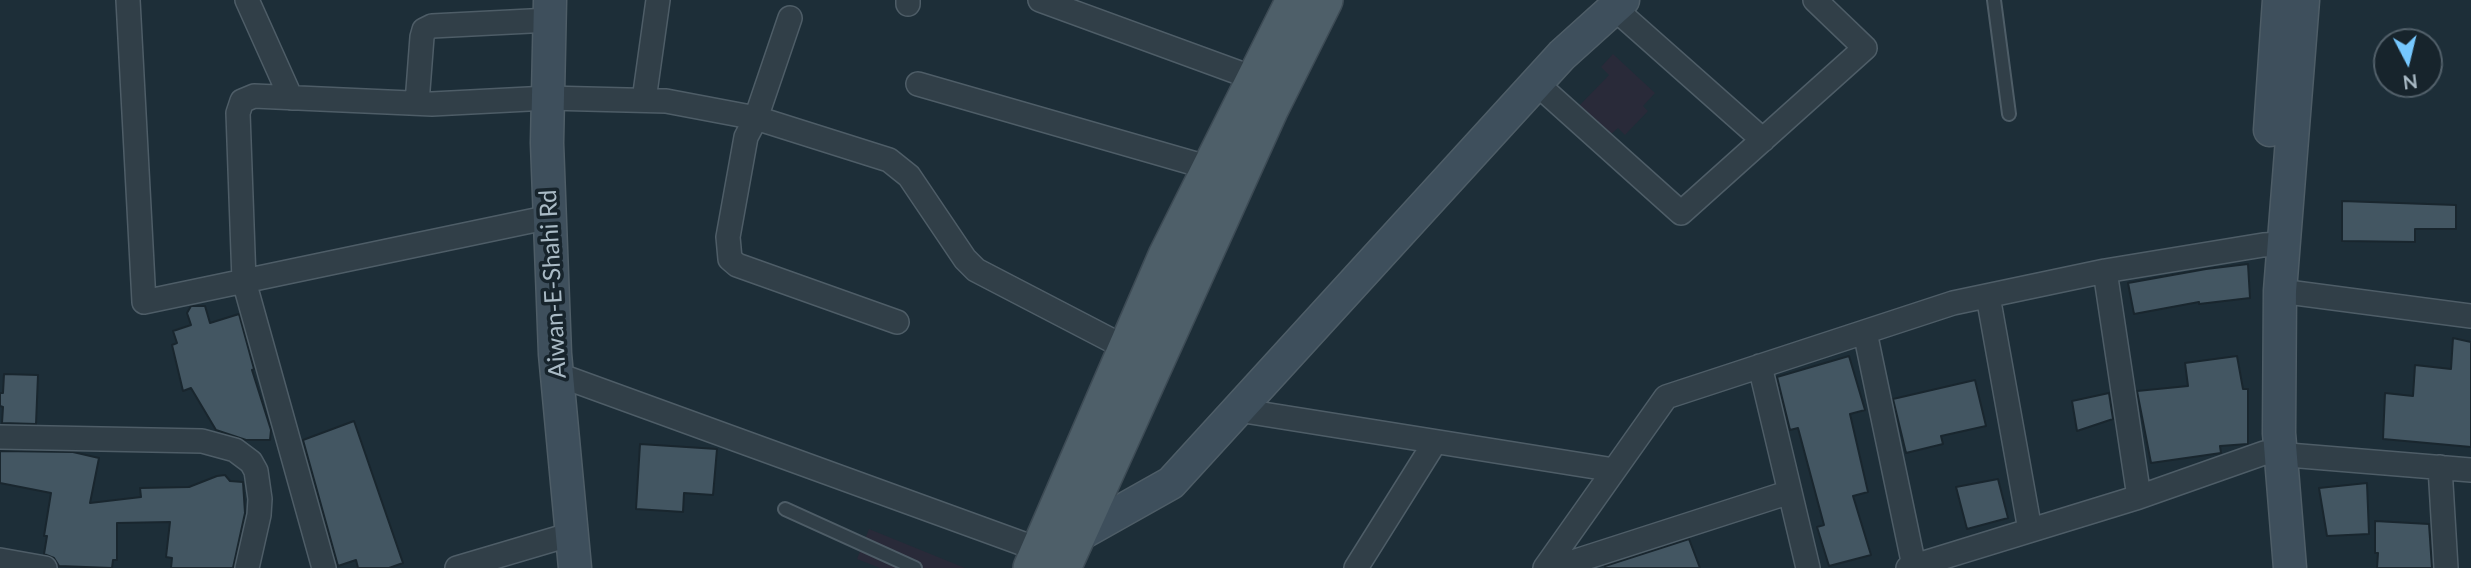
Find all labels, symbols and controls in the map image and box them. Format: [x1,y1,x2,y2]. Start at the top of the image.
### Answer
north arrow [2373,28,2443,98]
text: N [2402,70,2419,95]
street label: Aiwan-E-Shahi Rd [534,189,572,379]

